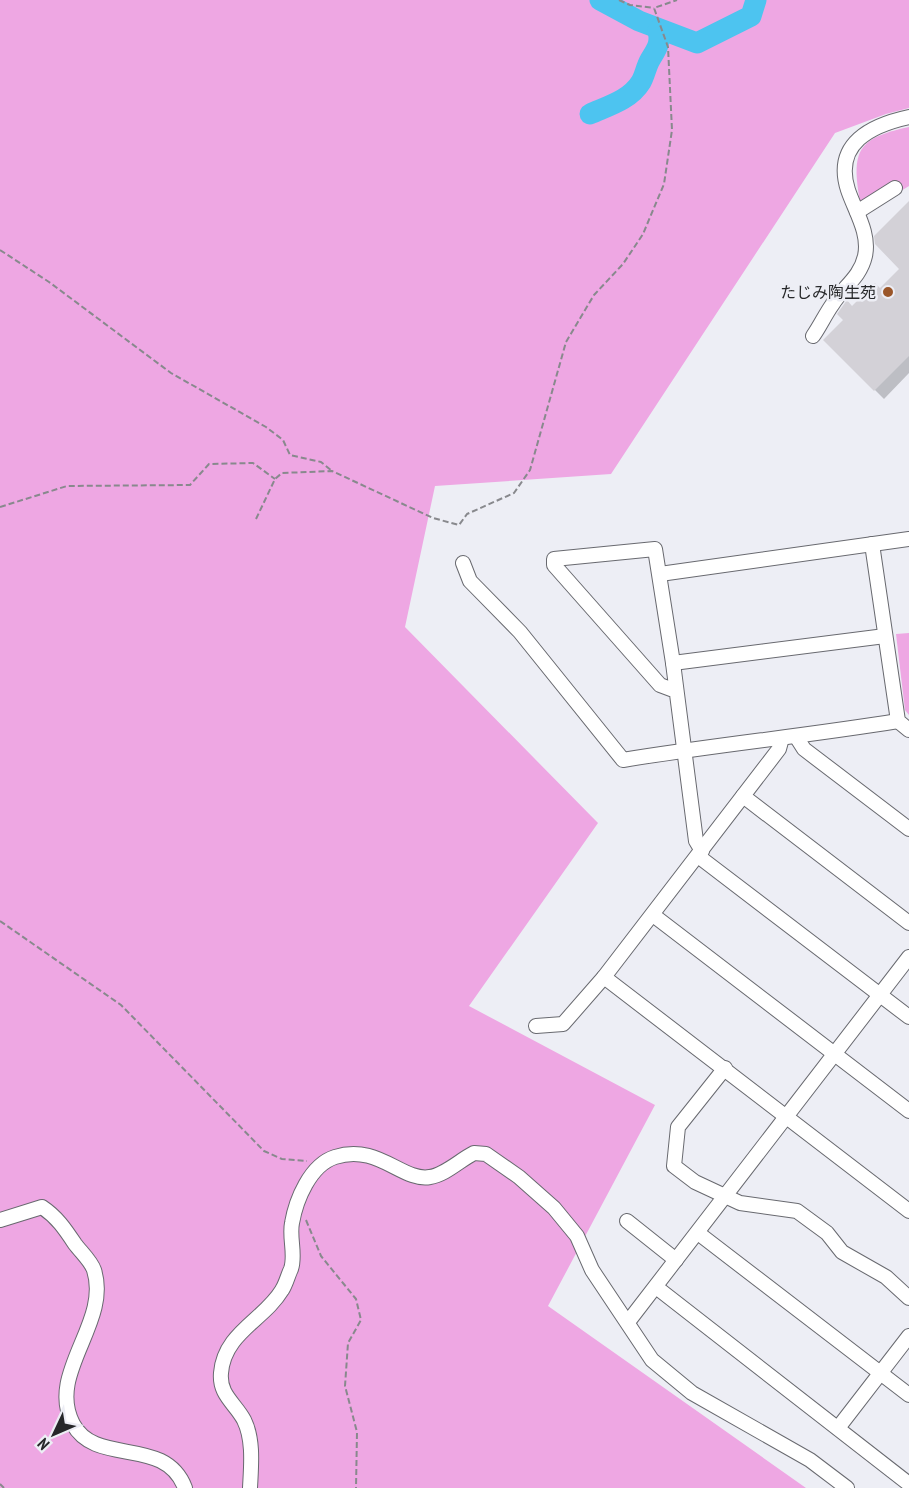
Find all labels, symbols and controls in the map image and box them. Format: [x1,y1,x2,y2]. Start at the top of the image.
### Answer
place label: たじみ陶生苑 [780,282,876,302]
marker: たじみ陶生苑 [881,285,895,299]
north arrow [24,1404,84,1464]
text: N [33,1434,53,1454]

